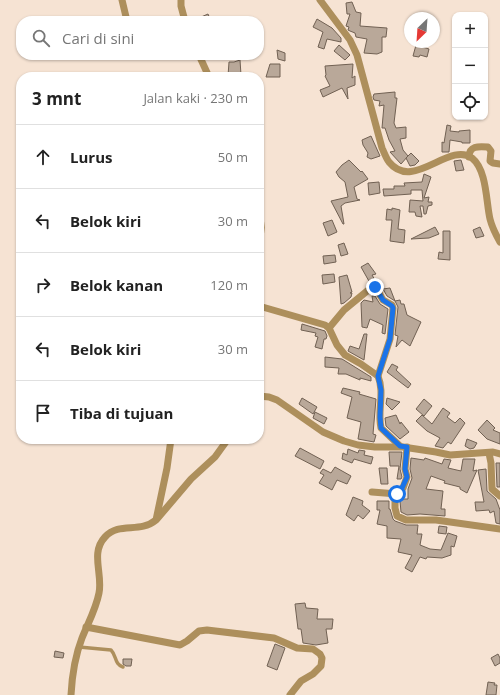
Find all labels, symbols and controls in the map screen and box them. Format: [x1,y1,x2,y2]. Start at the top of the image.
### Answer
north arrow [404,12,440,48]
map controls [452,12,488,120]
button: + [452,12,488,48]
search box [16,16,264,60]
icon: search [30,27,52,49]
text: Cari di sini [62,28,134,48]
button: − [452,48,488,84]
button: locate [452,84,488,120]
text: 3 mnt [32,87,81,110]
text: Jalan kaki · 230 m [143,89,248,107]
icon: ahead [32,146,54,168]
text: Lurus [70,147,112,167]
text: 50 m [218,148,248,166]
icon: left [32,210,54,232]
text: Belok kiri [70,211,141,231]
text: 30 m [218,212,248,230]
icon: right [32,274,54,296]
text: Belok kanan [70,275,163,295]
text: 120 m [210,276,248,294]
route end [366,278,384,296]
icon: left [32,338,54,360]
text: Belok kiri [70,339,141,359]
text: 30 m [218,340,248,358]
icon: arrive [32,402,54,424]
text: Tiba di tujuan [70,403,173,423]
route start [388,485,406,503]

